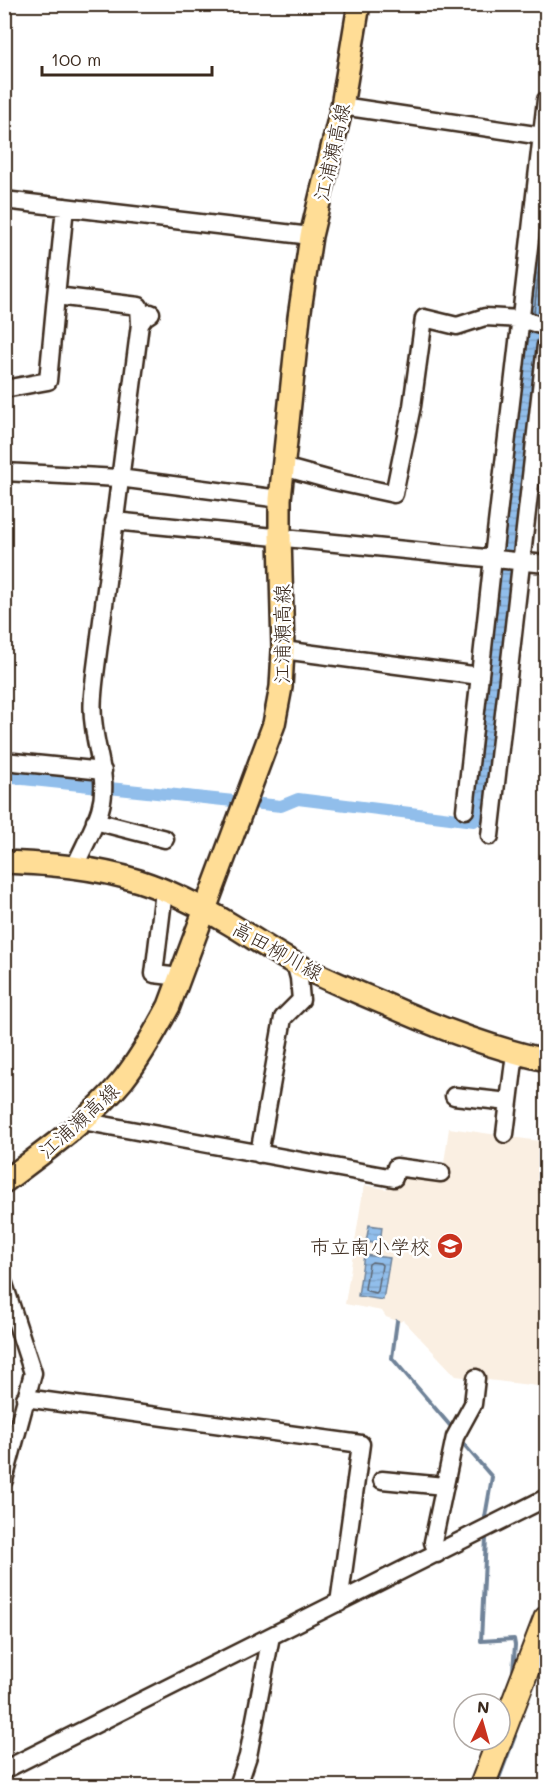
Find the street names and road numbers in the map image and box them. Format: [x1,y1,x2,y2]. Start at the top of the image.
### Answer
street label: 江浦瀬高線 [307,100,355,204]
street label: 江浦瀬高線 [268,584,294,684]
street label: 高田柳川線 [228,914,328,986]
street label: 江浦瀬高線 [32,1077,124,1163]

